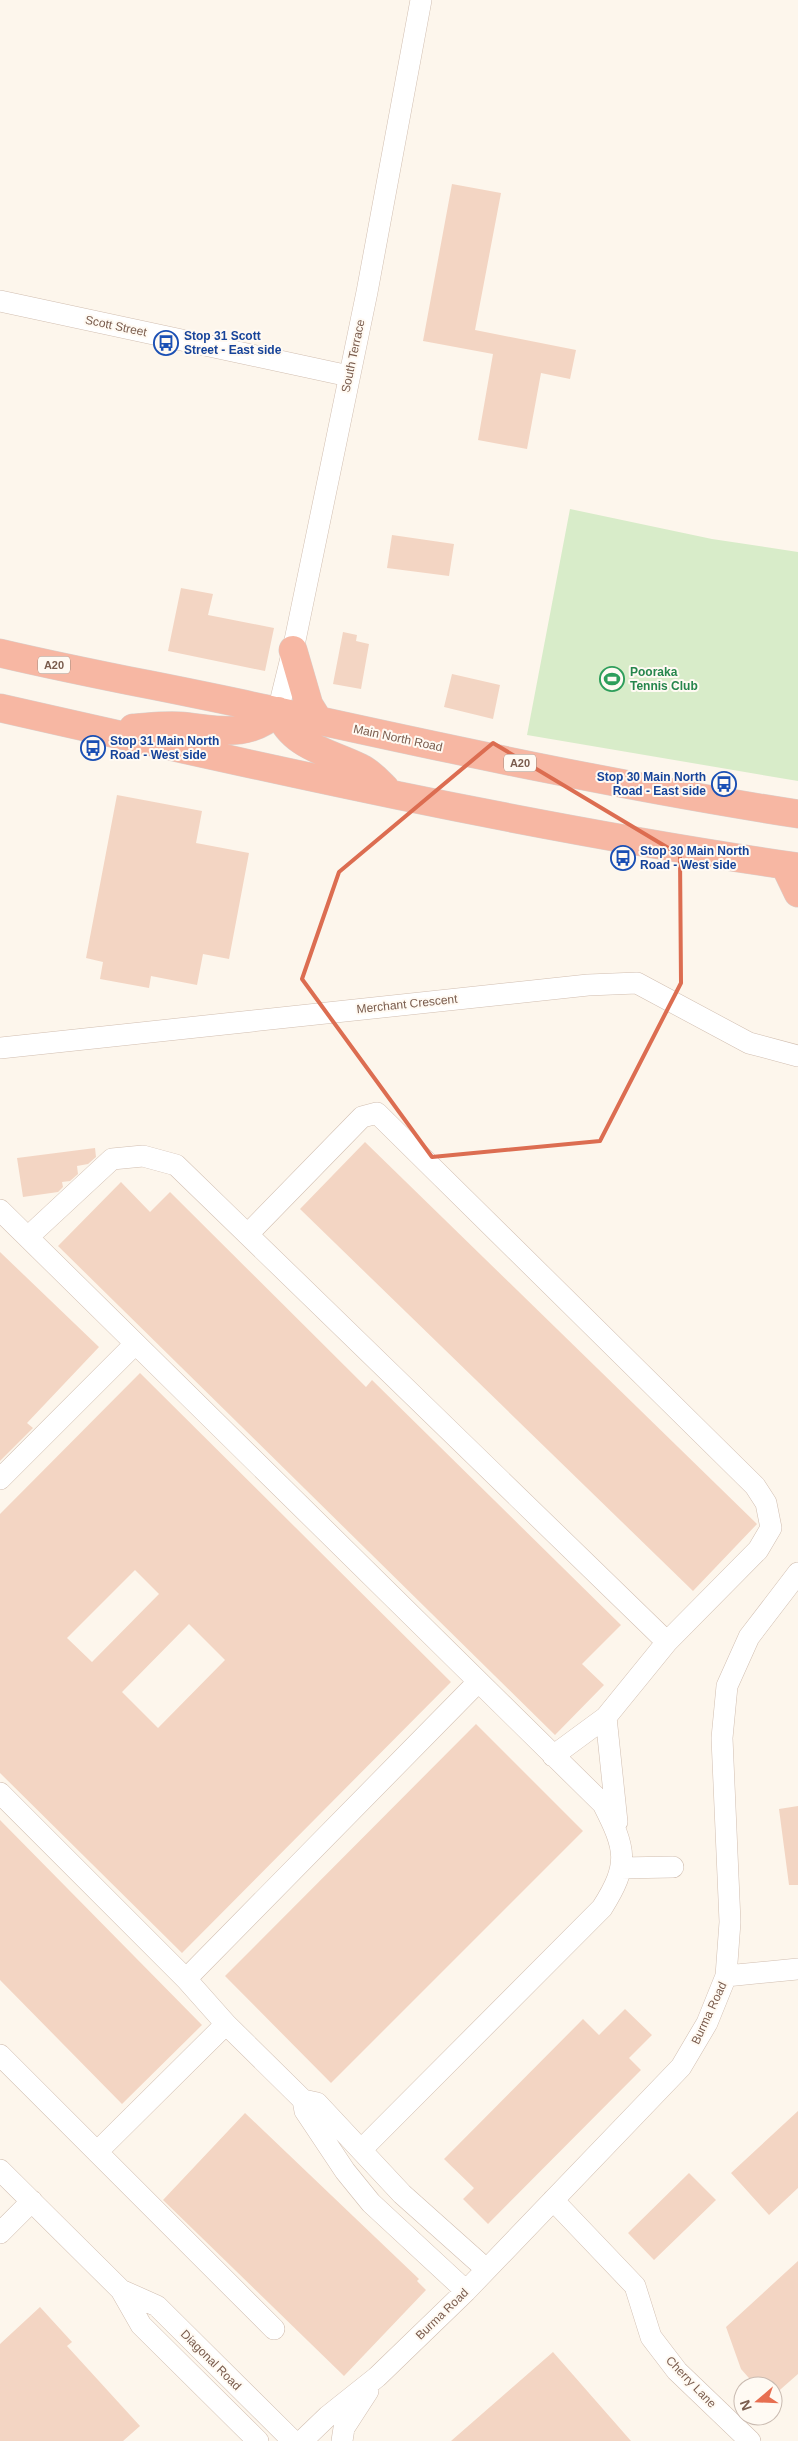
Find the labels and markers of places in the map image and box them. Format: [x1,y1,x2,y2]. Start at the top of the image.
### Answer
place label: Stop 31 Scott Street - East side [184,329,282,357]
bus stop icon: Stop 31 Scott Street - East side [153,330,179,356]
place label: Pooraka Tennis Club [630,665,698,693]
sports icon: Pooraka Tennis Club [599,666,625,692]
place label: Stop 31 Main North Road - West side [110,734,219,762]
bus stop icon: Stop 31 Main North Road - West side [80,735,106,761]
place label: Stop 30 Main North Road - East side [597,770,706,798]
bus stop icon: Stop 30 Main North Road - East side [711,771,737,797]
place label: Stop 30 Main North Road - West side [640,844,749,872]
bus stop icon: Stop 30 Main North Road - West side [610,845,636,871]

